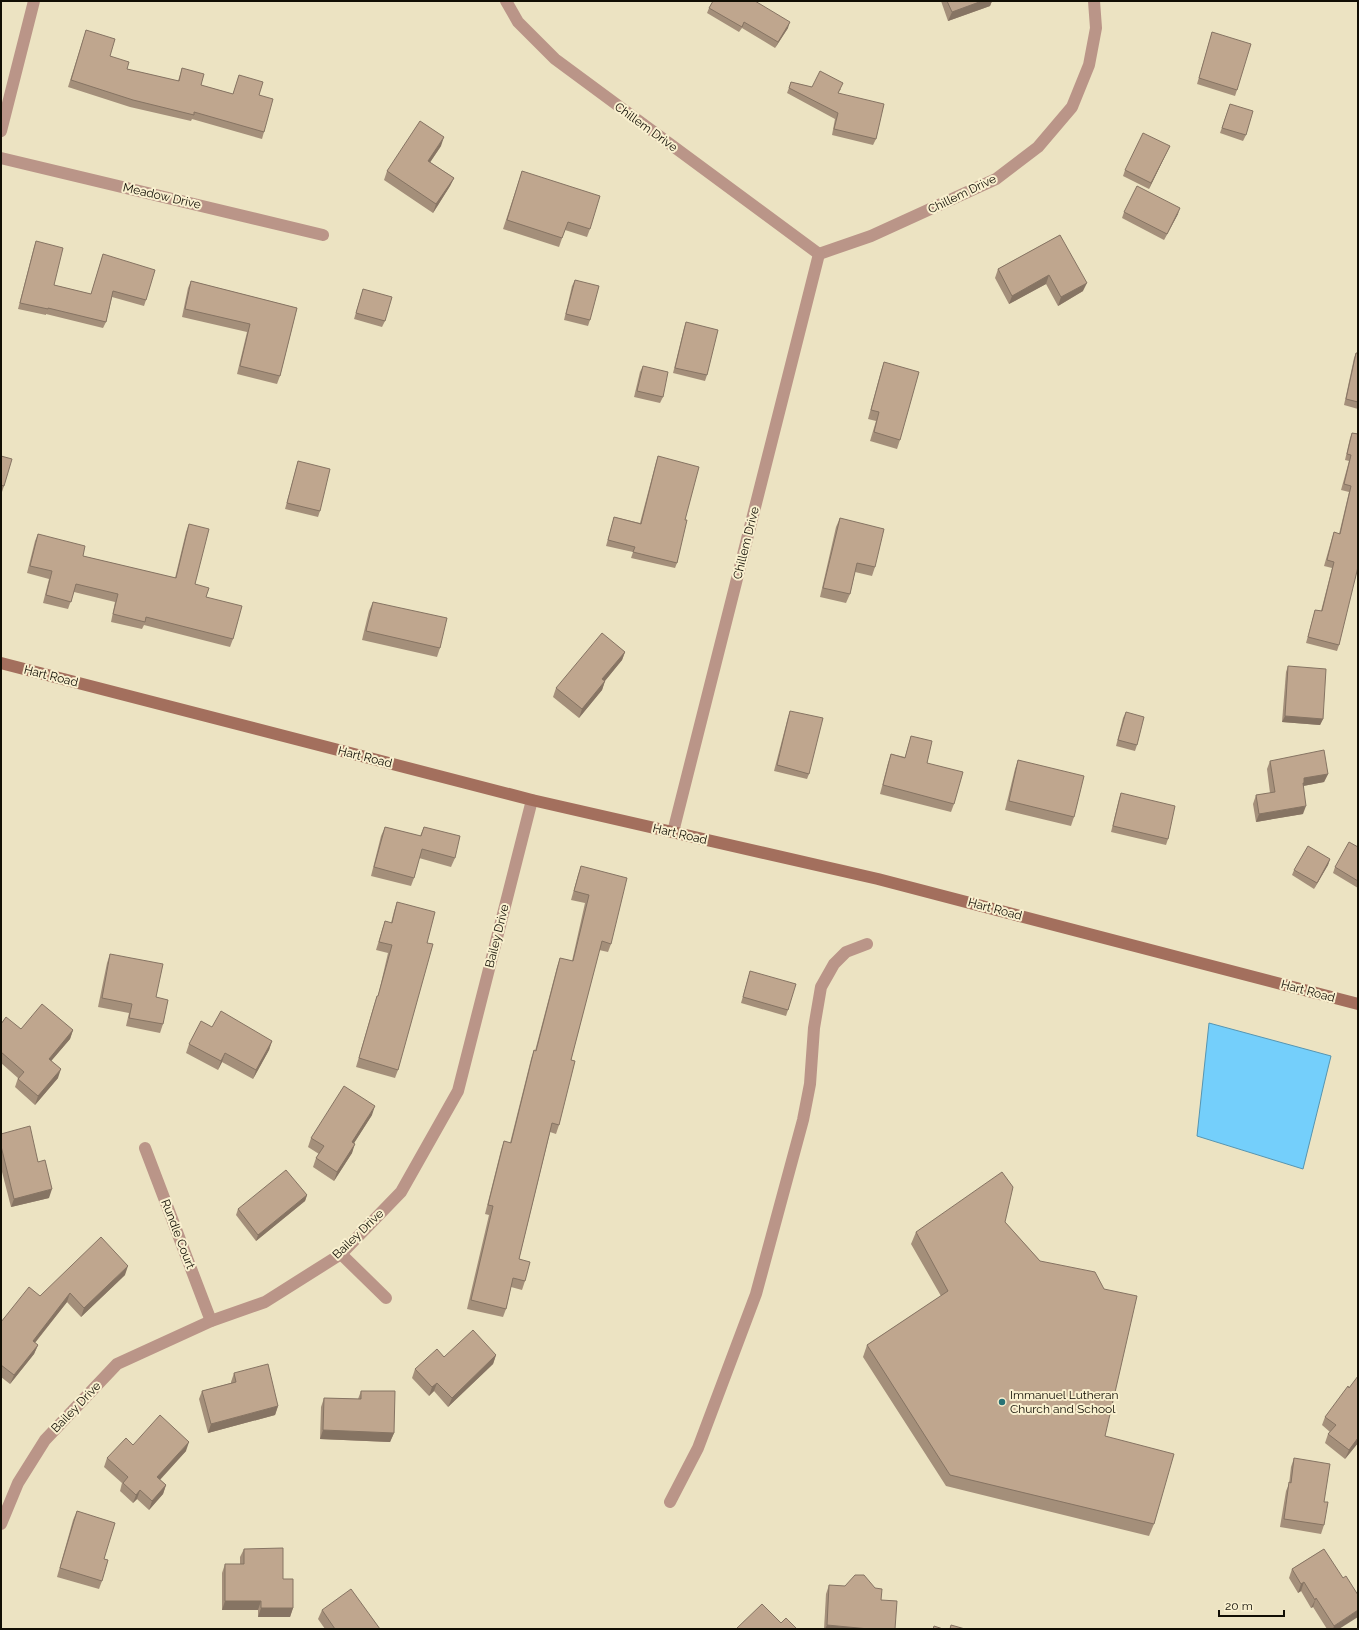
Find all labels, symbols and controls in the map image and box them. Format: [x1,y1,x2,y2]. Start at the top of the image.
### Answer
street label: Chillem Drive [612,100,680,154]
street label: Chillem Drive [926,171,998,217]
street label: Meadow Drive [122,180,202,212]
street label: Chillem Drive [730,505,762,581]
street label: Hart Road [22,663,80,689]
street label: Hart Road [336,744,394,770]
street label: Hart Road [651,821,709,847]
street label: Hart Road [966,895,1024,923]
street label: Bailey Drive [482,903,512,969]
street label: Hart Road [1279,977,1337,1005]
street label: Rundle Court [158,1197,198,1271]
street label: Bailey Drive [330,1206,386,1262]
street label: Bailey Drive [48,1379,104,1435]
place label: Immanuel Lutheran Church and School [1010,1388,1119,1416]
marker: Immanuel Lutheran Church and School [997,1397,1007,1407]
scale bar [1219,1592,1284,1618]
text: 20 m [1225,1599,1253,1613]

